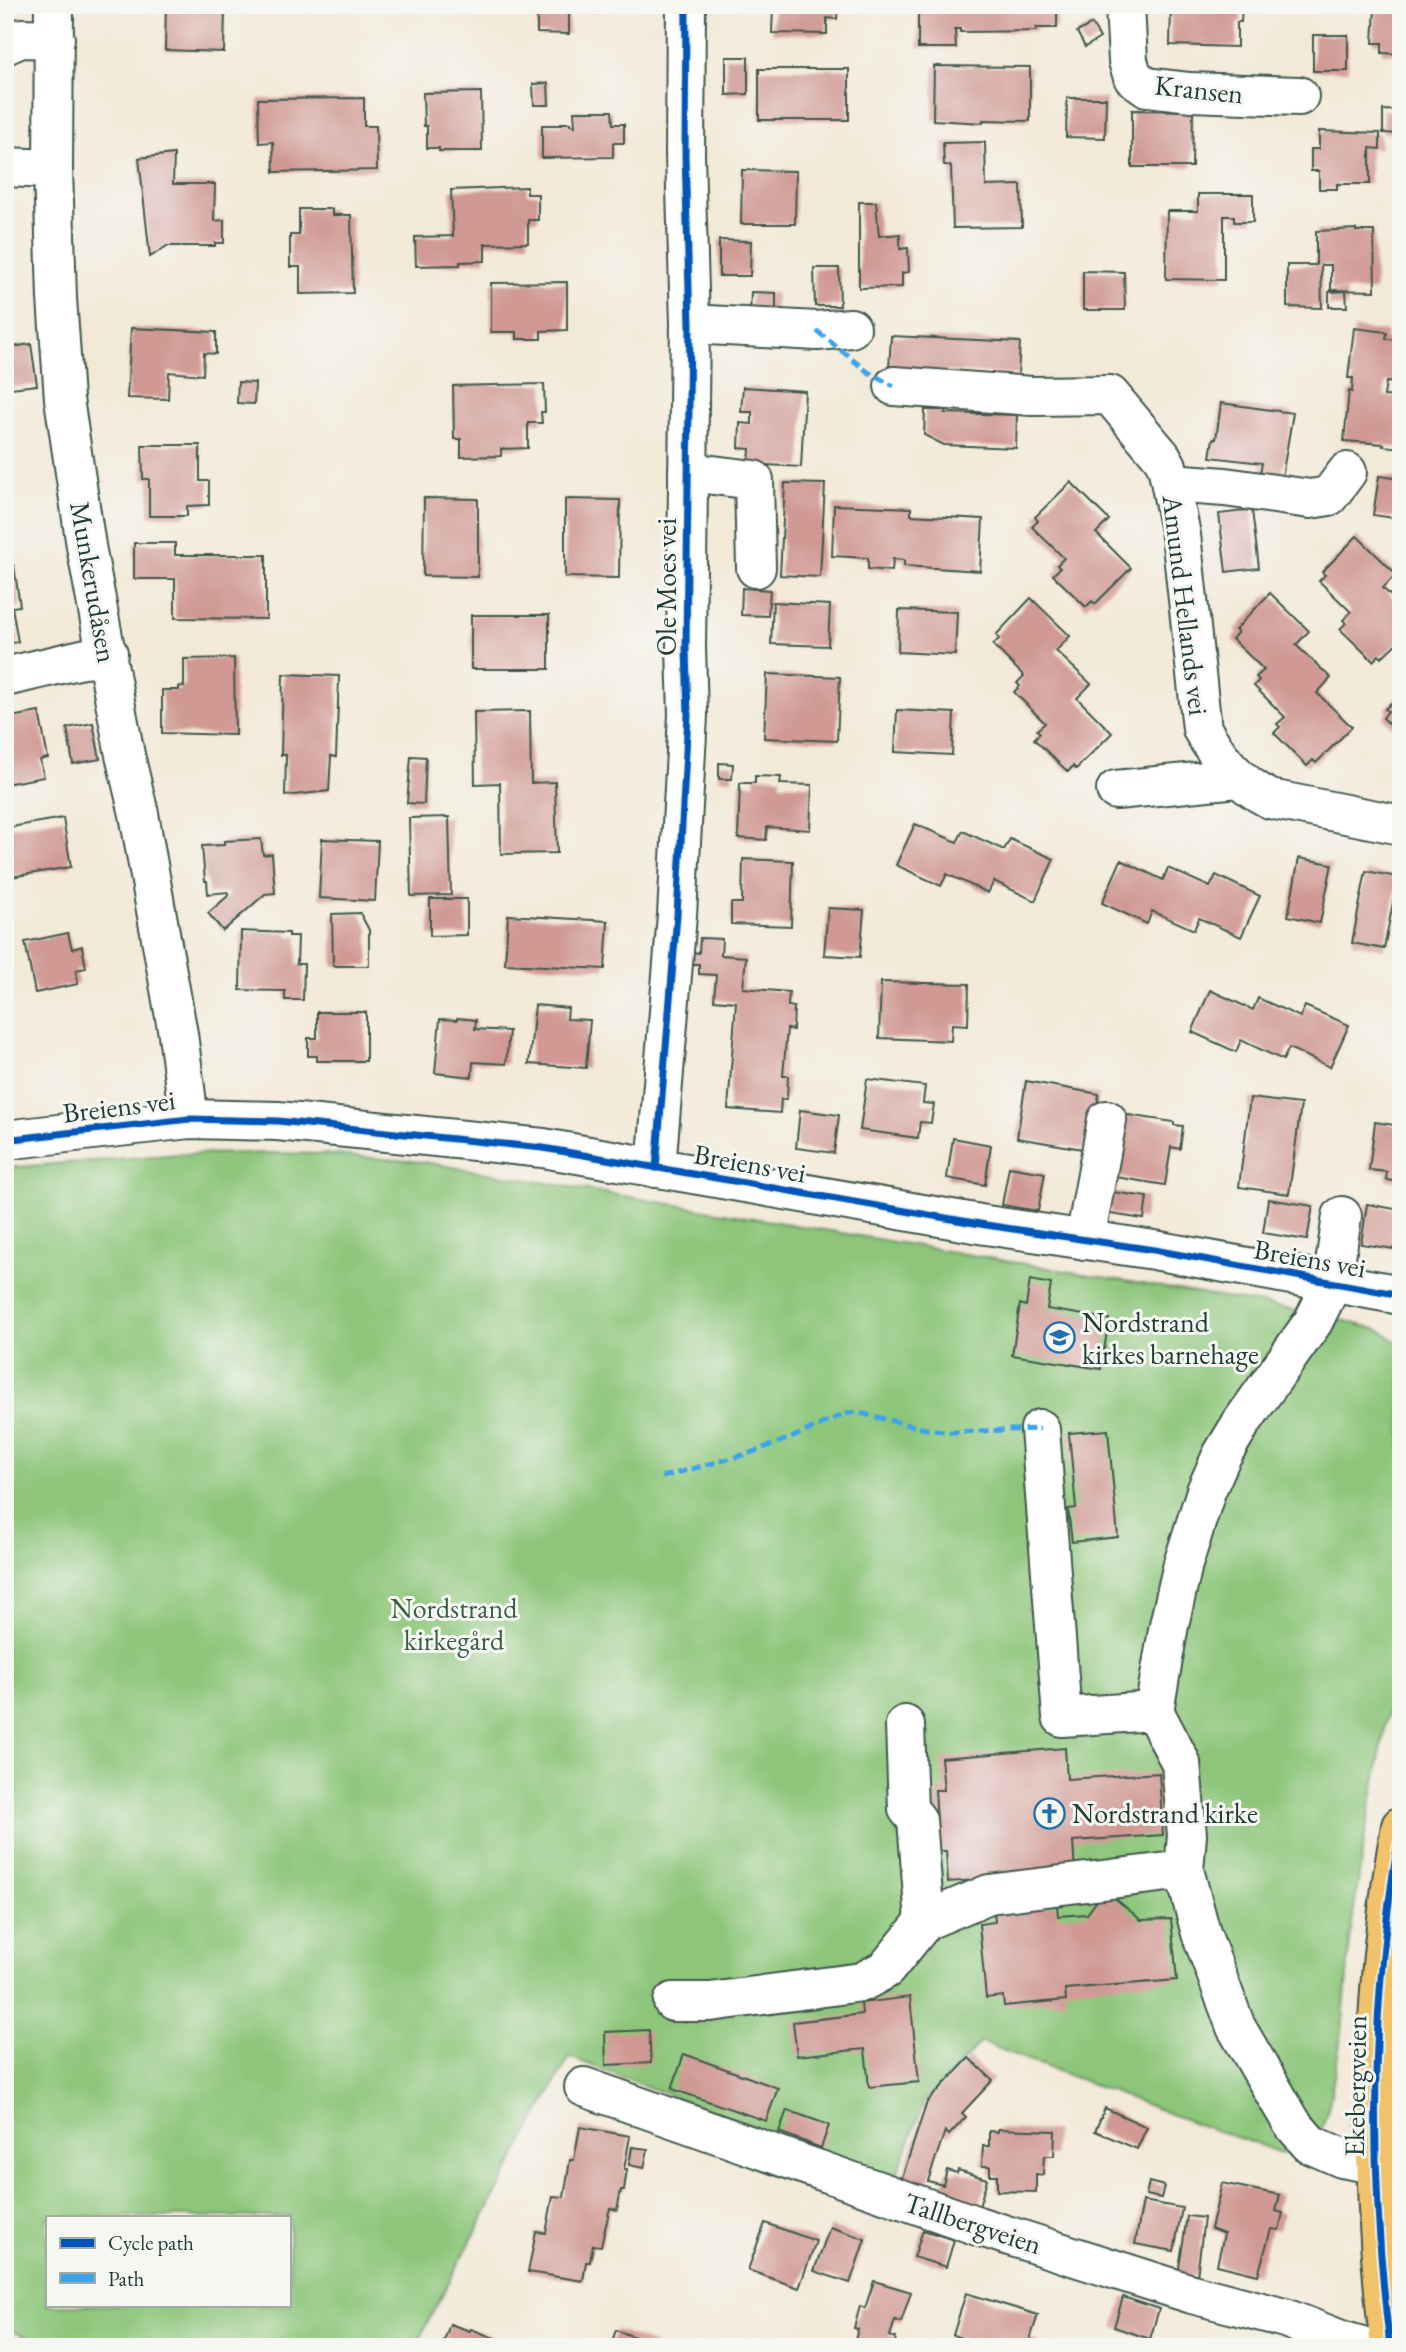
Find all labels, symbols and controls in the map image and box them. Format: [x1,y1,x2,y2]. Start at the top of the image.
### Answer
street label: Kransen [1153,66,1245,112]
street label: Amund Hellands vei [1155,492,1217,717]
street label: Munkerudåsen [62,499,126,666]
street label: Ole Moes vei [648,518,684,656]
street label: Breiens vei [61,1081,178,1131]
street label: Breiens vei [691,1135,809,1191]
street label: Breiens vei [1251,1230,1369,1286]
place label: Nordstrand kirkes barnehage [1082,1304,1259,1372]
school or university icon: Nordstrand kirkes barnehage [1042,1321,1076,1355]
park label: Nordstrand kirkegård [391,1590,518,1658]
place label: Nordstrand kirke [1072,1795,1258,1831]
church icon: Nordstrand kirke [1032,1796,1066,1830]
street label: Ekebergveien [1336,2015,1374,2157]
street label: Tallbergveien [900,2184,1046,2262]
legend [46,2216,290,2306]
text: Cycle path [108,2229,194,2256]
text: Path [108,2265,145,2292]

